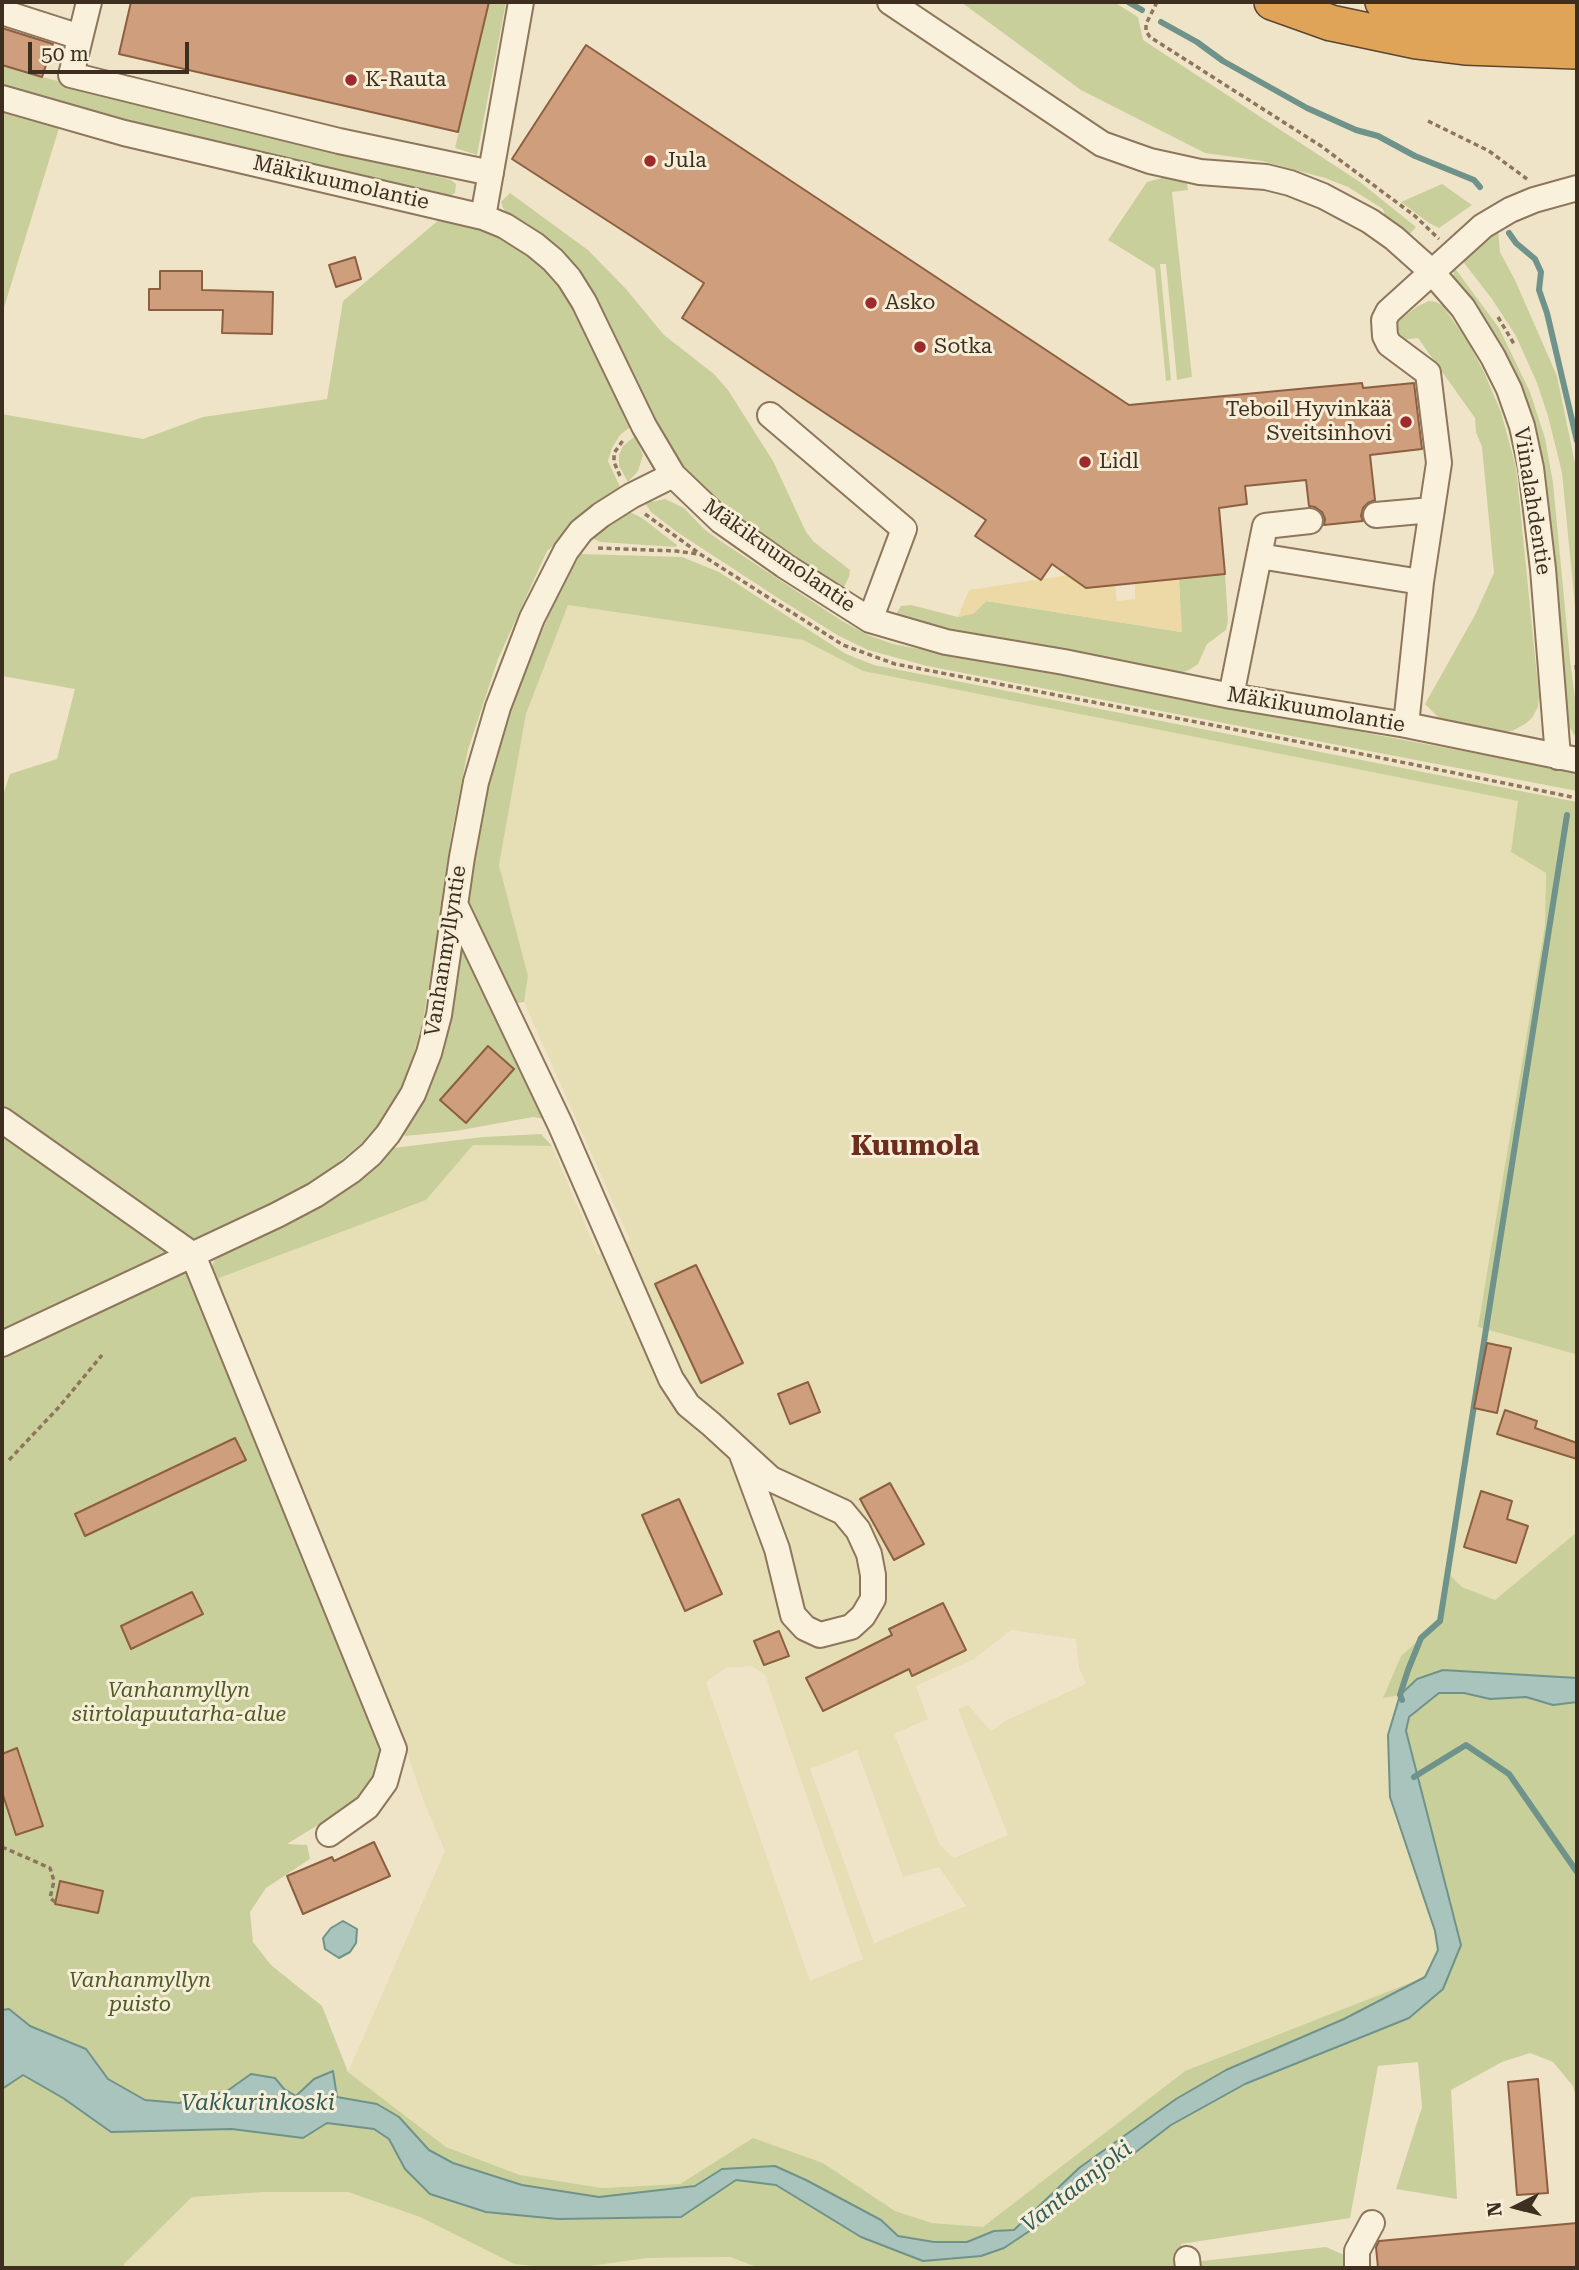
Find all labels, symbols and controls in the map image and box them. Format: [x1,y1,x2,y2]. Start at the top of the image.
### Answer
scale bar [32,28,192,72]
text: 50 m [41,42,89,66]
place label: K-Rauta [365,67,446,93]
marker: K-Rauta [343,72,359,88]
place label: Jula [664,148,707,174]
street label: Mäkikuumolantie [250,150,432,216]
marker: Jula [642,153,658,169]
place label: Asko [885,290,935,316]
marker: Asko [863,295,879,311]
place label: Sotka [934,334,992,360]
marker: Sotka [912,339,928,355]
place label: Teboil Hyvinkää Sveitsinhovi [1226,397,1392,447]
marker: Teboil Hyvinkää Sveitsinhovi [1398,414,1414,430]
street label: Viinalahdentie [1508,425,1556,577]
place label: Lidl [1099,449,1139,475]
marker: Lidl [1077,454,1093,470]
street label: Mäkikuumolantie [698,494,860,618]
street label: Mäkikuumolantie [1225,682,1407,738]
street label: Vanhanmyllyntie [420,864,472,1038]
district label: Kuumola [851,1130,979,1164]
park label: Vanhanmyllyn siirtolapuutarha-alue [72,1678,286,1728]
park label: Vanhanmyllyn puisto [69,1968,211,2018]
water label: Vakkurinkoski [181,2089,335,2117]
water label: Vantaanjoki [1016,2135,1138,2239]
north arrow [1481,2172,1551,2242]
text: N [1482,2201,1507,2218]

